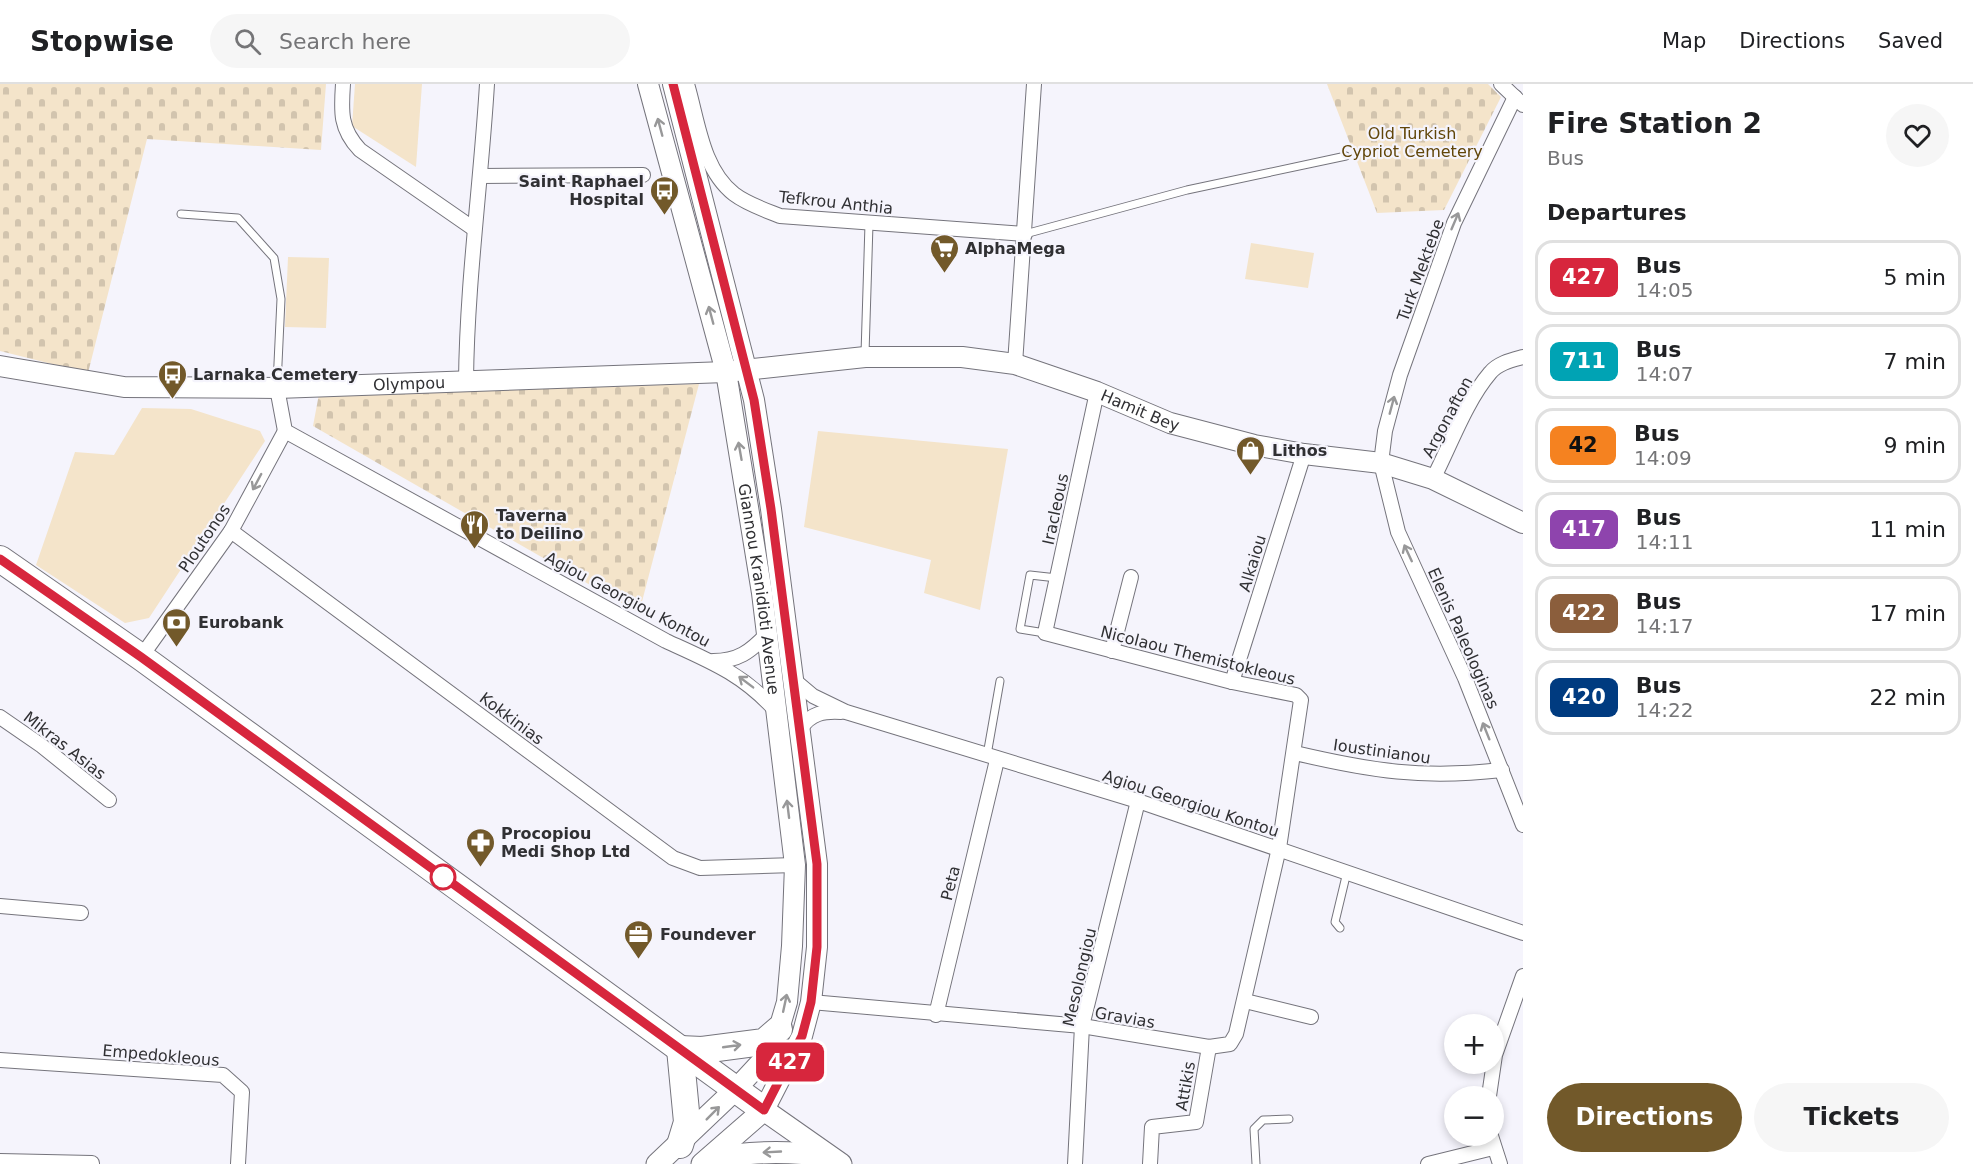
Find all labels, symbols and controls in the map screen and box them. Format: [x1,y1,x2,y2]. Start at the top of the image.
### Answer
search box [210,14,630,68]
text: Stopwise [30,25,174,58]
icon: search [231,25,264,58]
text: Search here [279,29,411,54]
text: Map [1662,29,1706,53]
text: Directions [1739,29,1845,53]
text: Saved [1878,29,1943,53]
button: heart [1886,104,1949,167]
text: Fire Station 2 [1547,107,1762,140]
one-way arrow [654,118,665,137]
park label: Old Turkish Cypriot Cemetery [1341,124,1483,161]
text: Bus [1547,146,1584,170]
place label: Saint Raphael Hospital [518,172,644,209]
bus stop icon: Saint Raphael Hospital [649,174,681,216]
street label: Tefkrou Anthia [777,187,894,218]
text: Departures [1547,200,1687,225]
one-way arrow [1450,212,1461,231]
street label: Turk Mektebe [1393,216,1448,325]
supermarket icon: AlphaMega [928,232,960,274]
place label: AlphaMega [965,239,1066,258]
text: Bus [1636,253,1681,278]
text: 427 [1562,265,1606,289]
text: 5 min [1884,265,1946,290]
text: 14:05 [1636,278,1693,302]
one-way arrow [705,306,716,325]
text: Bus [1636,337,1681,362]
text: 711 [1562,349,1606,373]
text: 7 min [1884,349,1946,374]
bus stop icon: Larnaka Cemetery [156,358,188,400]
text: 14:07 [1636,362,1693,386]
place label: Larnaka Cemetery [193,365,359,384]
street label: Olympou [373,373,446,395]
street label: Argonafton [1418,374,1477,461]
street label: Hamit Bey [1098,386,1181,435]
one-way arrow [1386,396,1398,415]
text: Bus [1634,421,1680,446]
text: 42 [1568,433,1598,457]
text: 9 min [1884,433,1946,458]
shop icon: Lithos [1235,434,1267,476]
place label: Lithos [1272,441,1327,460]
one-way arrow [734,442,745,462]
text: 14:09 [1634,446,1692,470]
street label: Iracleous [1039,472,1072,547]
one-way arrow [251,473,262,491]
street label: Giannou Kranidioti Avenue [734,482,783,696]
street label: Ploutonos [175,500,234,576]
text: Bus [1636,505,1681,530]
place label: Taverna to Deilino [496,506,583,543]
restaurant icon: Taverna to Deilino [459,508,491,550]
text: 417 [1562,517,1606,541]
text: 11 min [1870,517,1946,542]
text: 14:11 [1636,530,1693,554]
street label: Alkaiou [1235,532,1270,594]
one-way arrow [1401,544,1413,562]
street label: Agiou Georgiou Kontou [542,548,714,651]
street label: Elenis Paleologinas [1424,565,1503,712]
text: Bus [1636,589,1681,614]
text: 422 [1562,601,1606,625]
text: 17 min [1870,601,1946,626]
bank icon: Eurobank [161,606,193,648]
place label: Eurobank [198,613,284,632]
text: 14:17 [1636,614,1693,638]
street label: Nicolaou Themistokleous [1098,622,1297,689]
text: Bus [1636,673,1681,698]
one-way arrow [739,676,755,688]
text: 420 [1562,685,1606,709]
text: 22 min [1870,685,1946,710]
street label: Kokkinias [476,688,547,749]
text: 14:22 [1636,698,1693,722]
street label: Mikras Asias [20,707,110,783]
one-way arrow [1480,722,1491,741]
street label: Ioustinianou [1332,735,1432,768]
street label: Agiou Georgiou Kontou [1100,766,1281,841]
one-way arrow [782,800,793,820]
place label: Procopiou Medi Shop Ltd [501,824,631,861]
pharmacy icon: Procopiou Medi Shop Ltd [464,826,496,868]
unlabelled marker [430,864,456,890]
street label: Peta [937,864,964,902]
office icon: Foundever [623,918,655,960]
place label: Foundever [660,925,756,944]
street label: Mesolongiou [1059,926,1100,1028]
one-way arrow [780,994,792,1013]
street label: Gravias [1093,1003,1157,1032]
map controls [1444,1014,1504,1146]
button: + [1444,1014,1504,1074]
street label: Empedokleous [102,1041,220,1070]
one-way arrow [722,1041,741,1052]
line badge: 427 [756,1042,824,1082]
text: 427 [768,1050,812,1074]
street label: Attikis [1172,1060,1199,1112]
button: Directions [1547,1083,1742,1152]
button: Tickets [1754,1083,1949,1152]
button: − [1444,1086,1504,1146]
one-way arrow [705,1105,720,1120]
one-way arrow [763,1147,783,1158]

